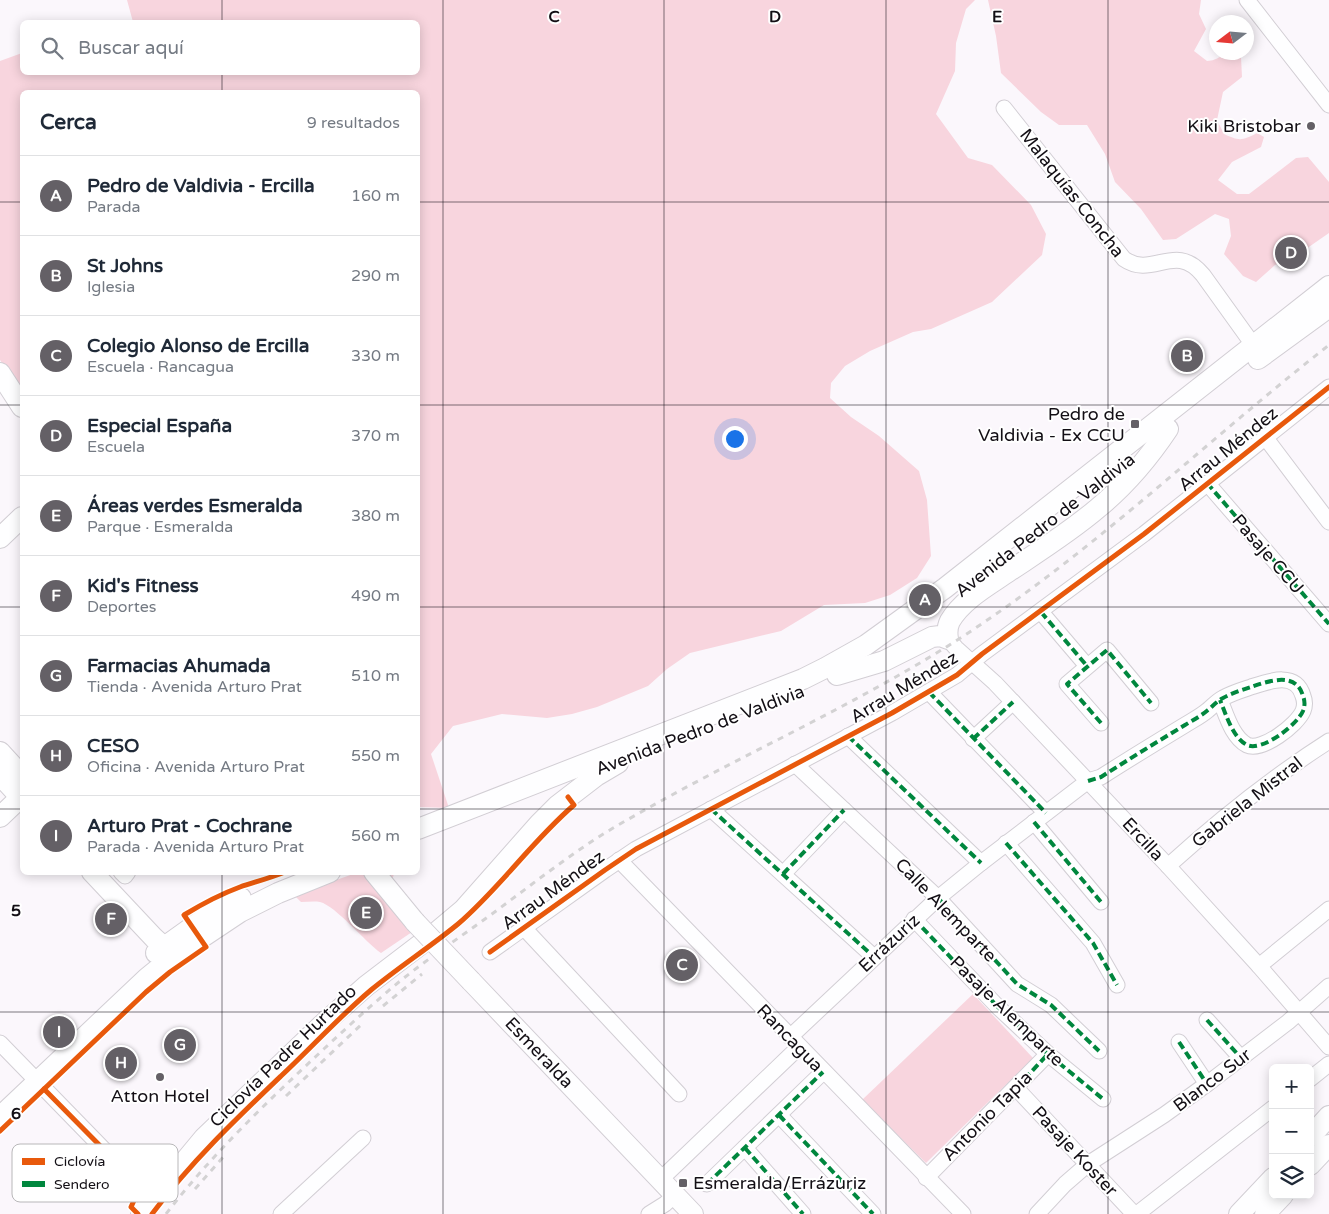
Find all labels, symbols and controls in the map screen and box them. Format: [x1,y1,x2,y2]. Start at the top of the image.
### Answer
text: C [548,7,560,27]
text: D [769,7,781,27]
text: E [992,7,1002,27]
north arrow [1209,15,1254,60]
search box [20,20,420,75]
icon: search [38,34,66,62]
text: Buscar aquí [78,37,184,59]
text: Cerca [40,110,97,135]
text: 9 resultados [307,113,400,133]
place label: Kiki Bristobar [1187,115,1301,137]
marker: Kiki Bristobar [1305,120,1317,132]
street label: Malaquías Concha [1015,124,1129,262]
text: Pedro de Valdivia - Ercilla [87,175,315,197]
text: A [50,186,62,206]
text: 160 m [351,186,400,206]
text: Parada [87,197,141,217]
pin: D [1275,234,1307,272]
text: St Johns [87,255,163,277]
text: B [50,266,62,286]
text: 290 m [351,266,400,286]
text: Iglesia [87,277,135,297]
text: Colegio Alonso de Ercilla [87,335,309,357]
pin: B [1171,337,1203,375]
text: C [50,346,62,366]
text: 330 m [351,346,400,366]
text: Escuela · Rancagua [87,357,234,377]
street label: Arrau Méndez [1174,402,1282,496]
place label: Pedro de Valdivia - Ex CCU [978,403,1125,446]
text: Especial España [87,415,232,437]
marker: Pedro de Valdivia - Ex CCU [1129,418,1141,430]
text: D [50,426,62,446]
text: 370 m [351,426,400,446]
your location [722,426,748,452]
text: Escuela [87,437,145,457]
street label: Avenida Pedro de Valdivia [951,448,1139,602]
text: Áreas verdes Esmeralda [87,495,303,517]
text: E [51,506,61,526]
text: 380 m [351,506,400,526]
street label: Pasaje CCU [1227,510,1309,598]
text: Parque · Esmeralda [87,517,233,537]
text: Kid's Fitness [87,575,199,597]
pin: A [909,581,941,619]
text: F [51,586,61,606]
text: 490 m [351,586,400,606]
text: Deportes [87,597,156,617]
street label: Arrau Méndez [846,646,962,728]
text: Farmacias Ahumada [87,655,271,677]
text: G [50,666,62,686]
text: 510 m [351,666,400,686]
text: Tienda · Avenida Arturo Prat [87,677,302,697]
street label: Avenida Pedro de Valdivia [592,680,808,780]
text: CESO [87,735,139,757]
text: H [50,746,62,766]
text: 550 m [351,746,400,766]
street label: Gabriela Mistral [1187,752,1307,852]
text: Oficina · Avenida Arturo Prat [87,757,305,777]
street label: Ercilla [1118,813,1168,865]
text: Arturo Prat - Cochrane [87,815,292,837]
text: I [54,826,58,846]
text: 560 m [351,826,400,846]
text: Parada · Avenida Arturo Prat [87,837,304,857]
street label: Arrau Méndez [497,845,609,935]
street label: Calle Alemparte [891,853,1001,967]
pin: E [350,894,382,932]
pin: F [95,900,127,938]
text: 5 [11,901,21,921]
street label: Errázuriz [854,909,924,977]
pin: C [666,946,698,984]
street label: Pasaje Alemparte [945,951,1069,1071]
street label: Ciclovía Padre Hurtado [205,980,361,1132]
street label: Rancagua [752,999,828,1077]
pin: I [43,1013,75,1051]
street label: Esmeralda [500,1013,578,1093]
pin: G [164,1026,196,1064]
pin: H [105,1044,137,1082]
street label: Blanco Sur [1169,1044,1255,1116]
map controls [1269,1064,1314,1199]
button: + [1269,1064,1314,1109]
street label: Antonio Tapia [937,1066,1037,1166]
marker: Atton Hotel [154,1071,166,1083]
place label: Atton Hotel [111,1085,209,1107]
street label: Pasaje Koster [1028,1101,1122,1201]
text: 6 [11,1104,21,1124]
button: − [1269,1109,1314,1154]
legend [12,1144,178,1202]
text: Ciclovía [54,1153,105,1170]
button: layers [1269,1154,1314,1199]
place label: Esmeralda/Errázuriz [693,1172,866,1194]
text: Sendero [54,1176,110,1193]
marker: Esmeralda/Errázuriz [677,1177,689,1189]

